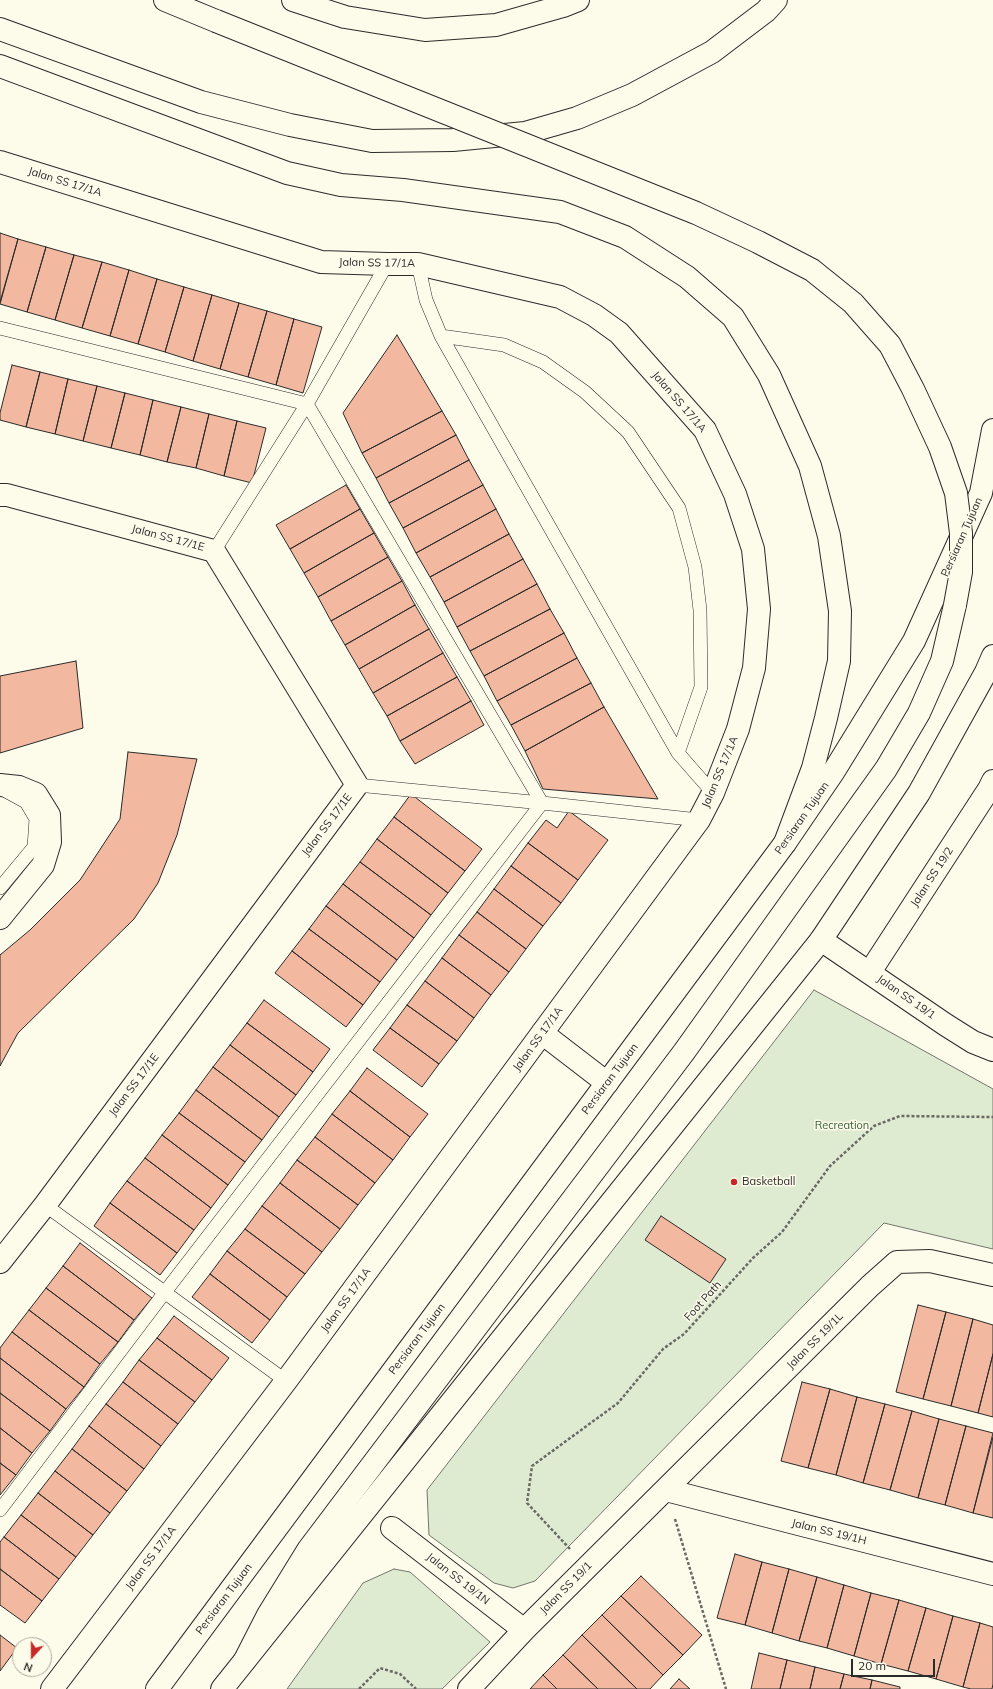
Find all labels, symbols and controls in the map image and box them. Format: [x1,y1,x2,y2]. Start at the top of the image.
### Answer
street label: Jalan SS 17/1A [27,165,103,199]
street label: Jalan SS 17/1A [339,256,415,270]
street label: Jalan SS 17/1A [649,369,709,435]
street label: Persiaran Tujuan [939,495,985,579]
street label: Jalan SS 17/1E [130,522,206,554]
street label: Jalan SS 17/1A [699,734,741,810]
street label: Persiaran Tujuan [772,779,832,857]
street label: Jalan SS 17/1E [299,791,355,859]
street label: Jalan SS 19/2 [908,845,956,909]
street label: Jalan SS 19/1 [874,972,938,1022]
street label: Jalan SS 17/1A [510,1004,566,1074]
street label: Persiaran Tujuan [579,1041,641,1117]
street label: Jalan SS 17/1E [106,1051,162,1119]
park label: Recreation [815,1119,869,1133]
place label: Basketball [742,1175,795,1189]
marker: Basketball [729,1177,739,1187]
street label: Jalan SS 17/1A [318,1265,374,1335]
street label: Foot Path [682,1278,724,1324]
street label: Persiaran Tujuan [386,1301,448,1377]
street label: Jalan SS 19/1L [784,1310,846,1372]
street label: Jalan SS 19/1H [790,1516,868,1548]
street label: Jalan SS 17/1A [123,1524,179,1592]
street label: Jalan SS 19/1N [424,1550,492,1608]
street label: Jalan SS 19/1 [537,1559,595,1617]
street label: Persiaran Tujuan [193,1561,255,1637]
north arrow [12,1637,52,1677]
scale bar [853,1651,937,1677]
text: 20 m [858,1658,886,1673]
text: N [22,1659,34,1675]

